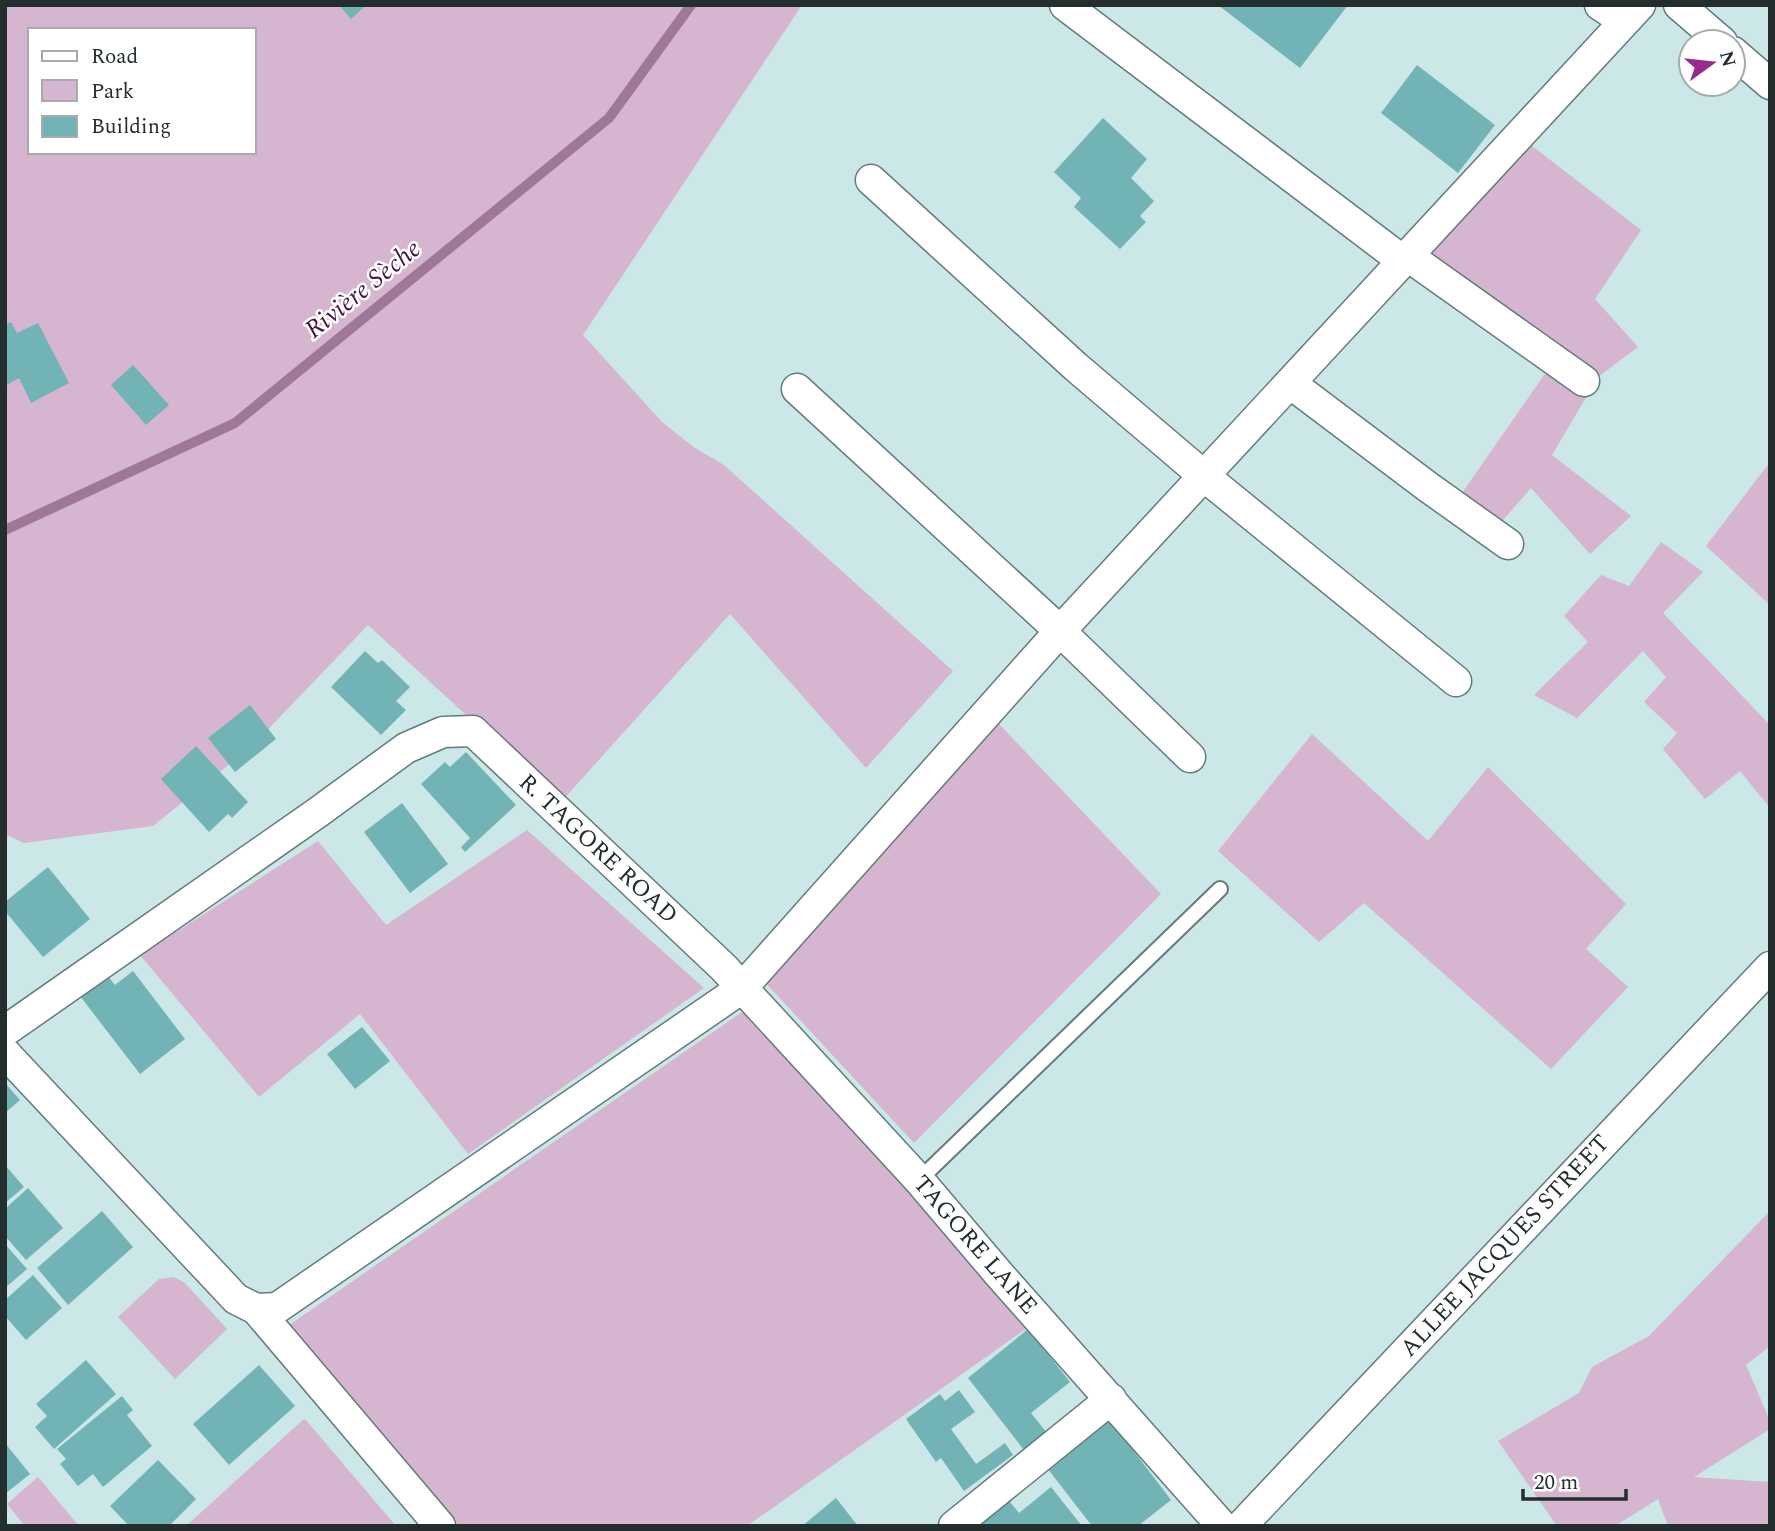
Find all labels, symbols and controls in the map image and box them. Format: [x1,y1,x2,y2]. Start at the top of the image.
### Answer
legend [28,28,256,154]
north arrow [1677,28,1747,98]
text: Road [91,41,138,73]
text: N [1711,48,1743,70]
text: Park [91,76,135,108]
text: Building [91,111,171,143]
water label: Rivière Sèche [296,229,430,349]
street label: R. TAGORE ROAD [510,765,686,933]
street label: ALLEE JACQUES STREET [1392,1126,1618,1366]
street label: TAGORE LANE [904,1167,1046,1323]
scale bar [1523,1458,1626,1502]
text: 20 m [1534,1467,1578,1499]

